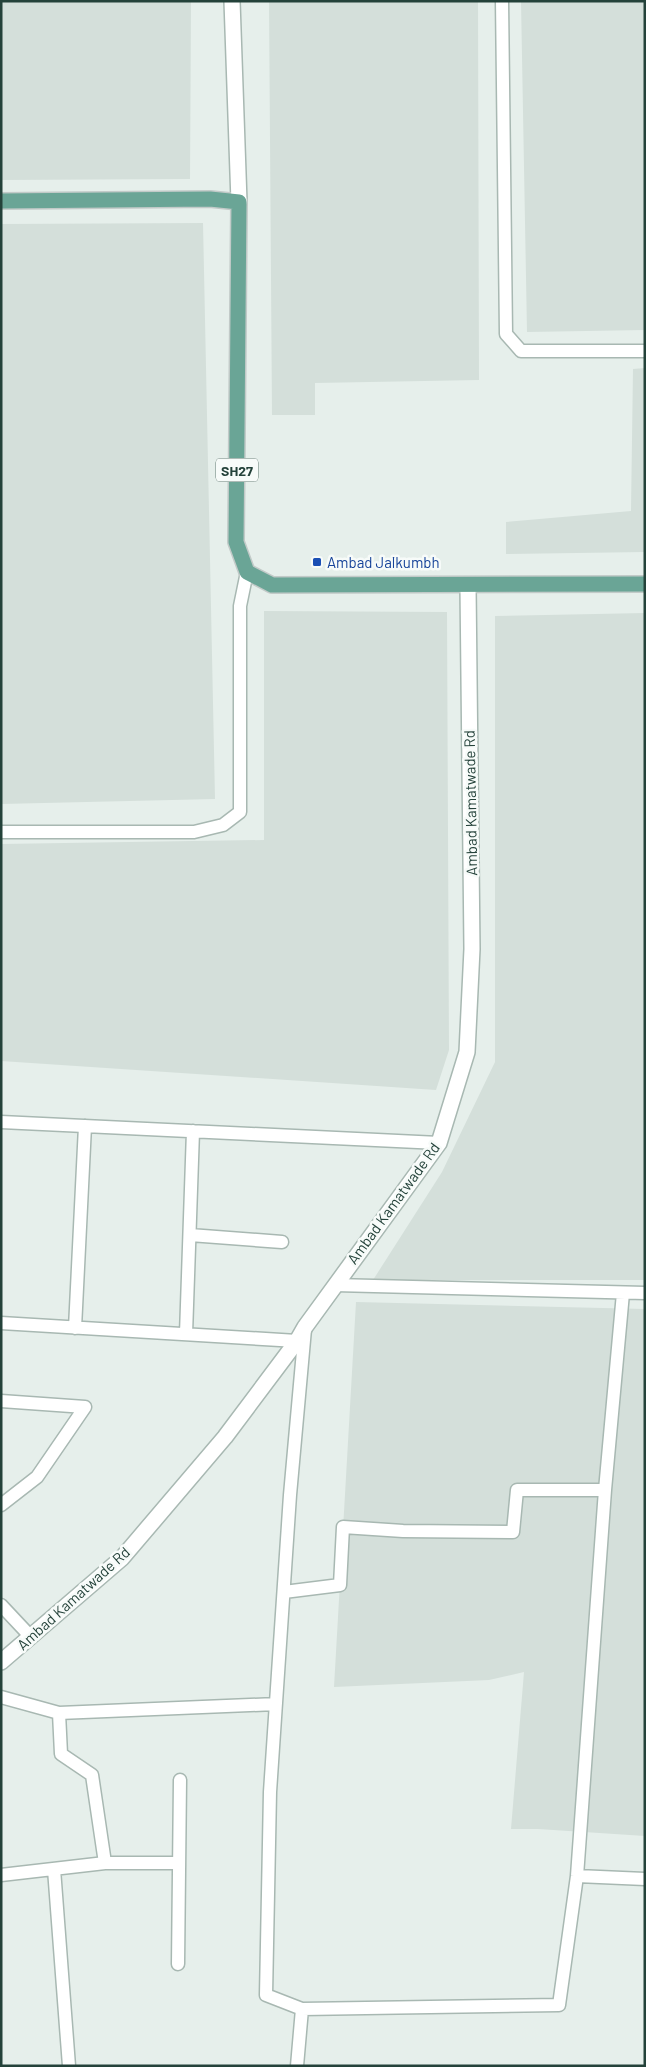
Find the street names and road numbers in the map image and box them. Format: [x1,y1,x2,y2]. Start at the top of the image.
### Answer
road number: SH27 [216,458,258,482]
street label: Ambad Kamatwade Rd [460,730,480,876]
street label: Ambad Kamatwade Rd [343,1139,443,1267]
street label: Ambad Kamatwade Rd [13,1543,133,1653]

